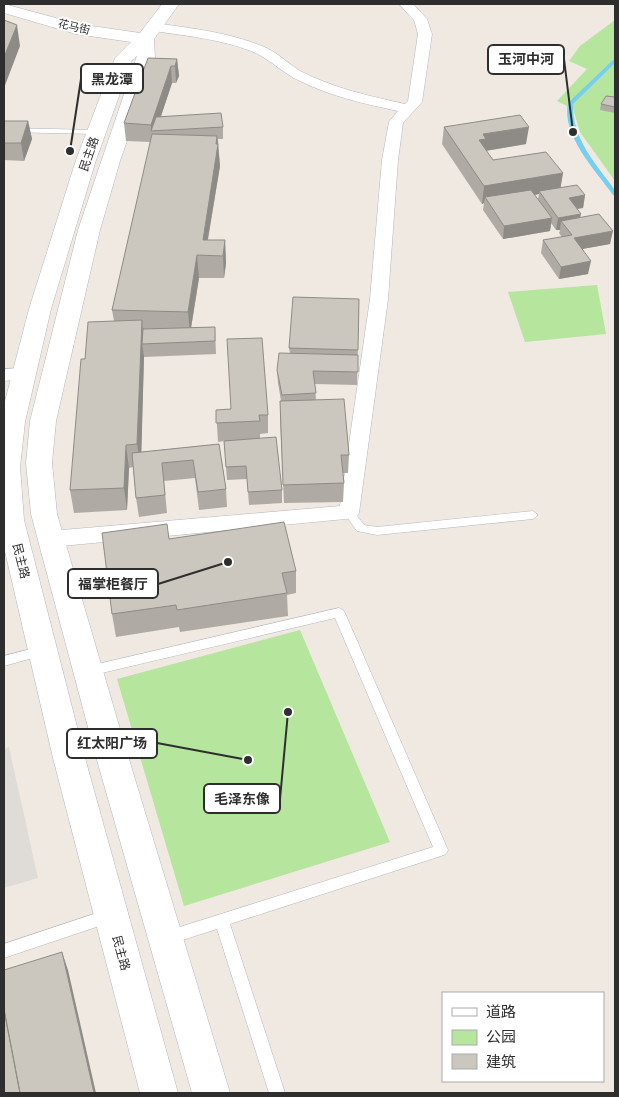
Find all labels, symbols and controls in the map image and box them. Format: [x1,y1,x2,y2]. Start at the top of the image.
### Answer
street label: 花马街 [56,17,92,37]
callout: 玉河中河 [488,45,564,74]
text: 玉河中河 [498,51,554,68]
callout: 黑龙潭 [81,64,143,93]
text: 黑龙潭 [91,71,133,88]
street label: 民主路 [77,135,101,173]
street label: 民主路 [10,542,32,580]
callout: 福掌柜餐厅 [68,569,158,598]
text: 福掌柜餐厅 [78,576,148,593]
callout: 红太阳广场 [67,729,157,758]
text: 红太阳广场 [77,735,147,752]
callout: 毛泽东像 [204,784,280,813]
text: 毛泽东像 [214,791,270,808]
street label: 民主路 [110,934,132,972]
legend [442,992,604,1082]
text: 道路 [486,1003,516,1021]
text: 公园 [486,1028,516,1046]
text: 建筑 [486,1053,516,1071]

